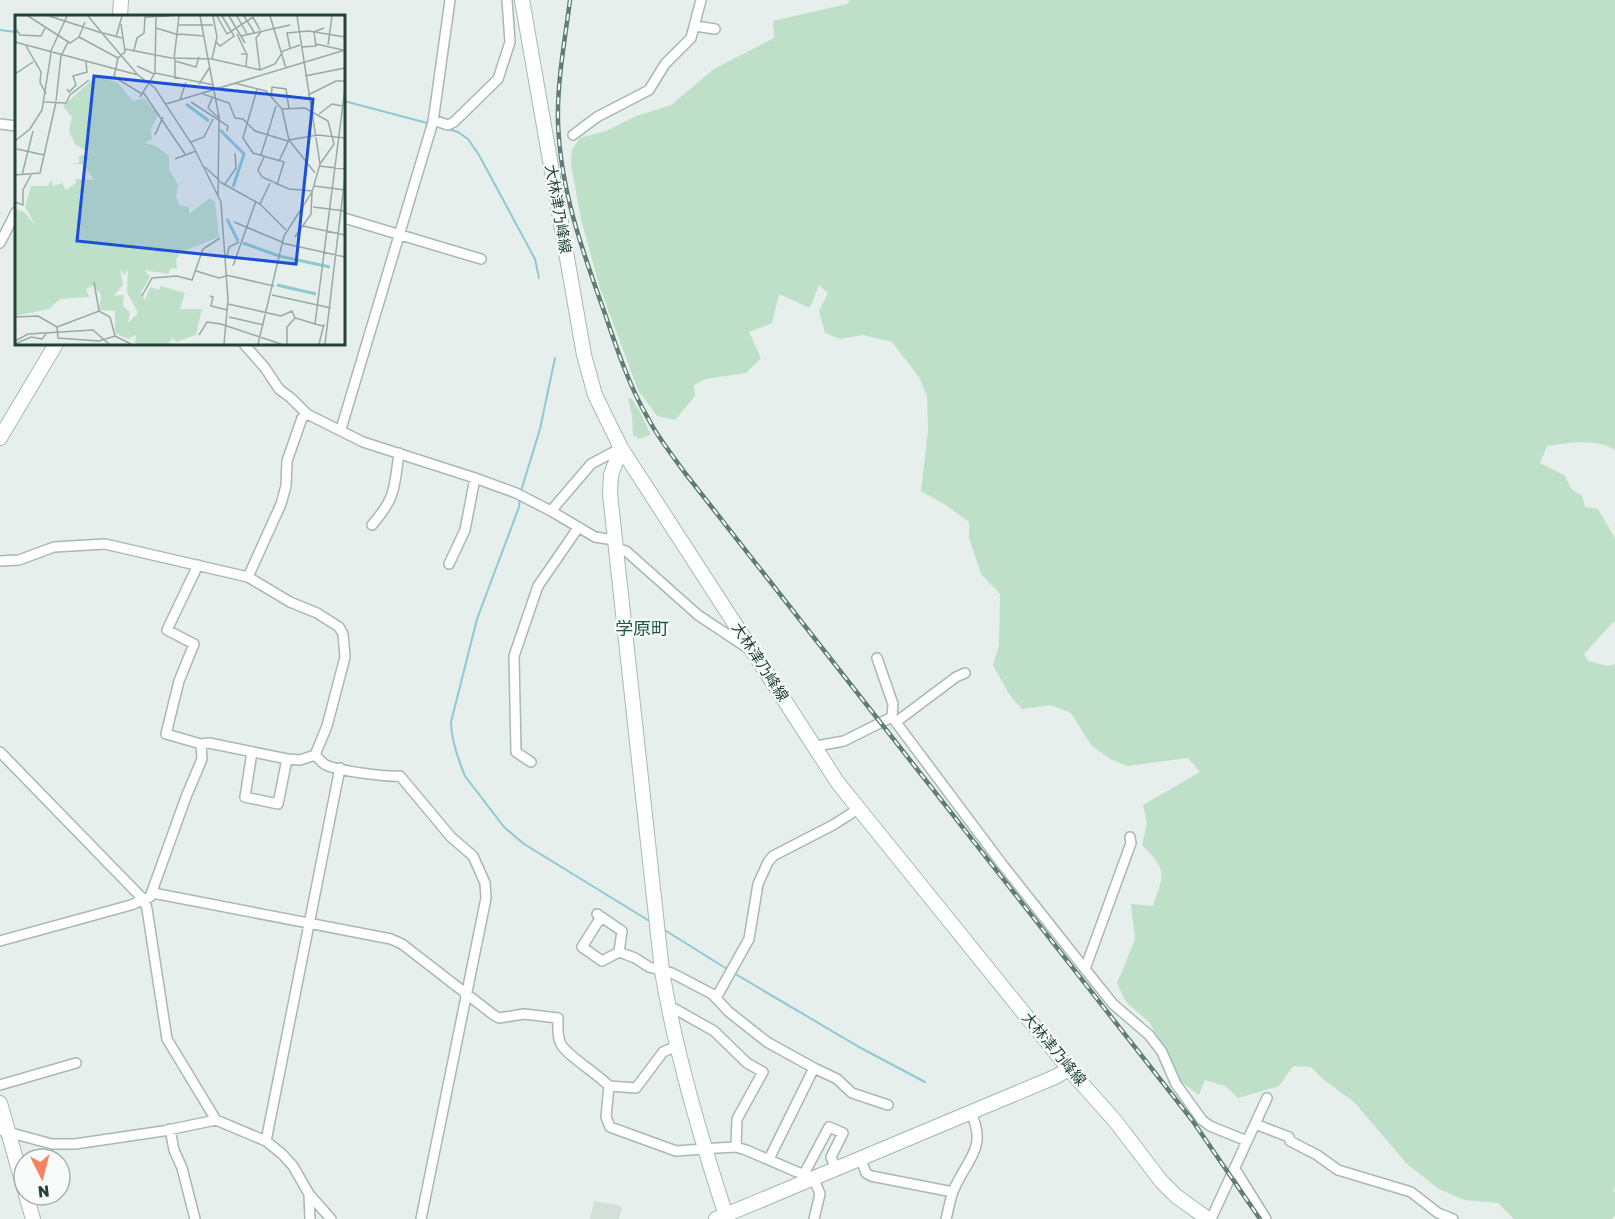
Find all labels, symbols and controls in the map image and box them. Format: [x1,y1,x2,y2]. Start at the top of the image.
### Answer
inset map [15,15,345,345]
street label: 大林津乃峰線 [541,163,575,255]
district label: 学原町 [615,618,669,640]
street label: 大林津乃峰線 [728,619,792,705]
street label: 大林津乃峰線 [1018,1009,1090,1089]
north arrow [12,1147,72,1207]
text: N [37,1181,50,1201]

